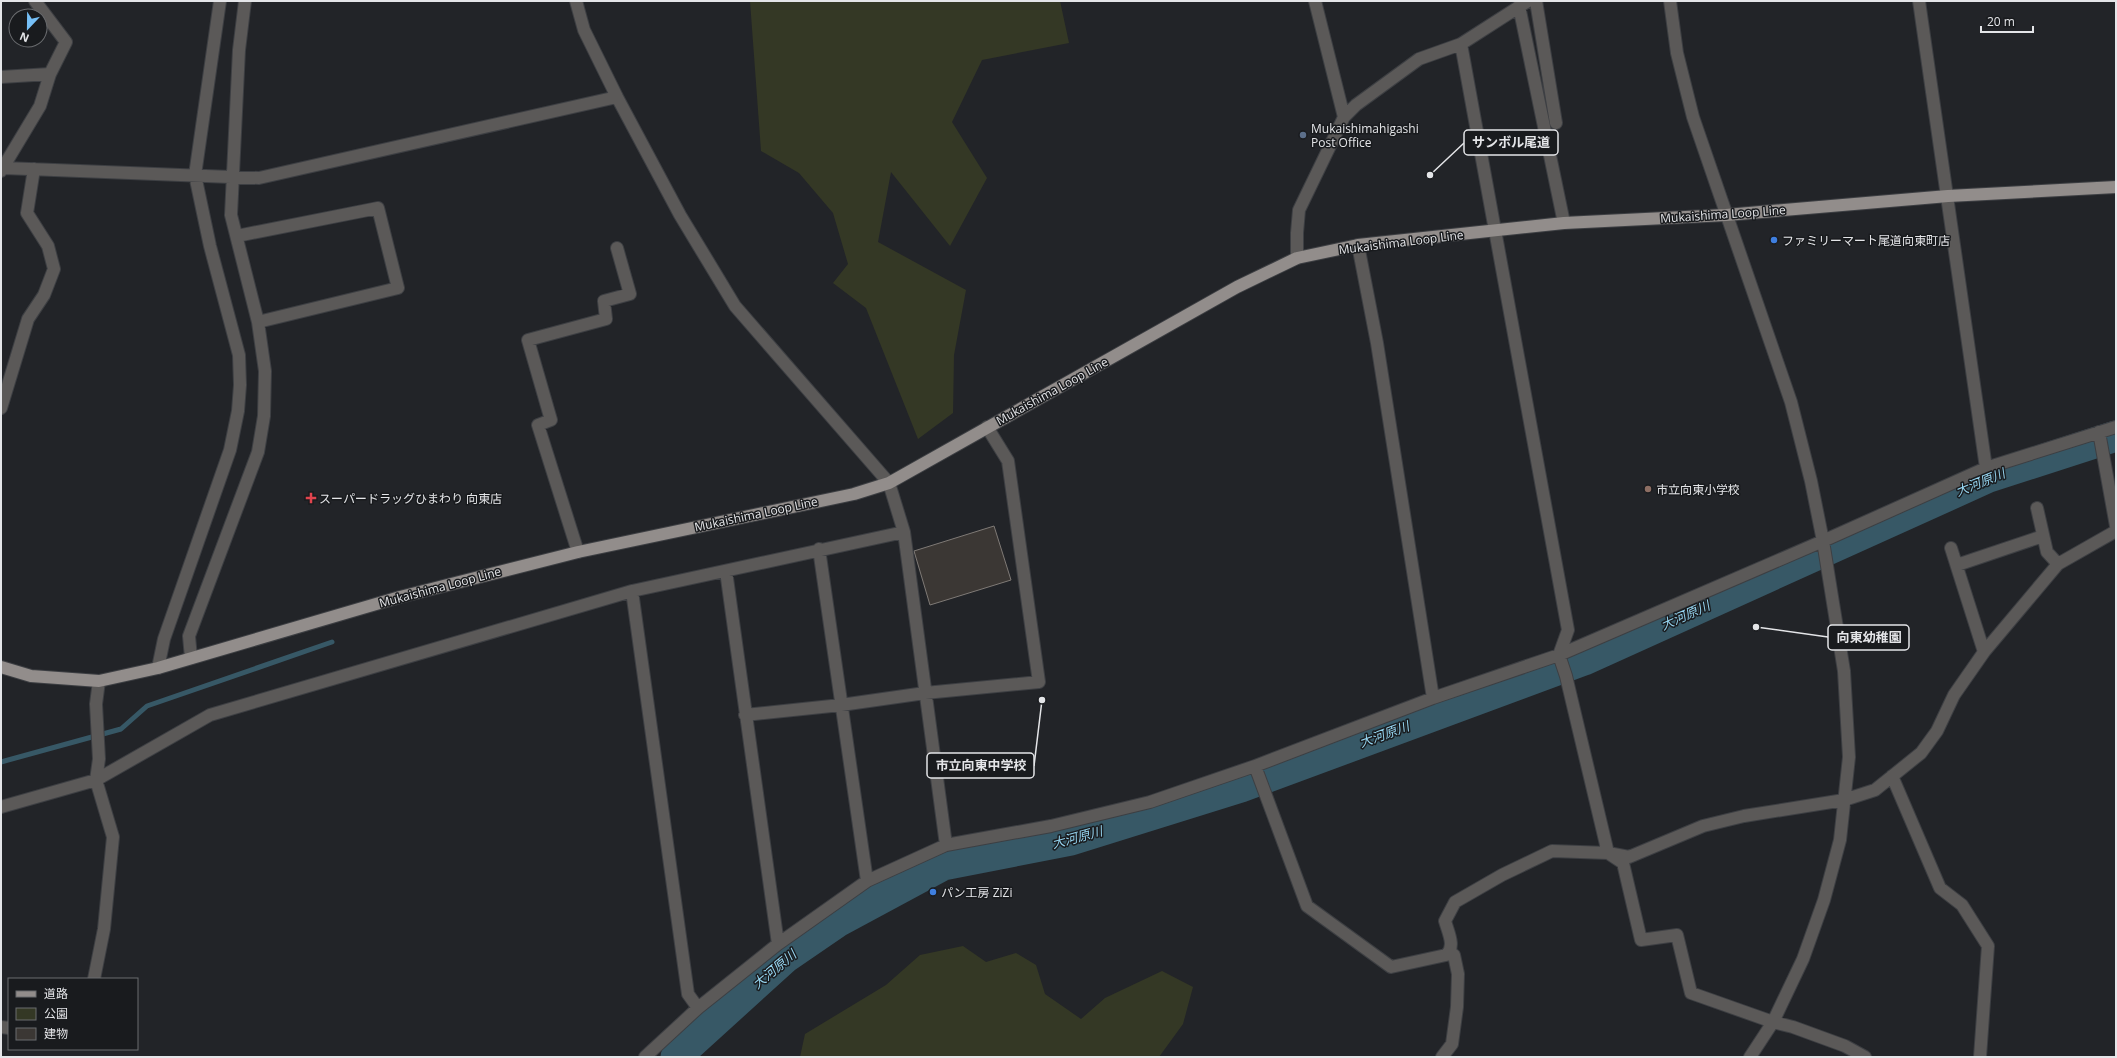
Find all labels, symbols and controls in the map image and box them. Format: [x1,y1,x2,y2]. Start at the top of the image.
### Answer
north arrow [8,8,48,48]
scale bar [1981,8,2033,34]
text: 20 m [1987,13,2015,30]
text: N [17,29,31,46]
place label: Mukaishimahigashi Post Office [1311,120,1419,151]
marker: Mukaishimahigashi Post Office [1298,130,1308,140]
callout: サンボル尾道 [1464,130,1558,155]
text: サンボル尾道 [1472,133,1550,151]
street label: Mukaishima Loop Line [1660,201,1787,227]
street label: Mukaishima Loop Line [1338,226,1465,258]
place label: ファミリーマート尾道向東町店 [1782,232,1950,249]
marker: ファミリーマート尾道向東町店 [1769,235,1779,245]
street label: Mukaishima Loop Line [993,353,1111,429]
water label: 大河原川 [1953,463,2009,500]
place label: 市立向東小学校 [1656,481,1740,498]
marker: 市立向東小学校 [1643,484,1653,494]
place label: スーパードラッグひまわり 向東店 [319,490,502,507]
marker: スーパードラッグひまわり 向東店 [306,493,316,503]
street label: Mukaishima Loop Line [693,493,819,535]
street label: Mukaishima Loop Line [377,562,503,611]
water label: 大河原川 [1658,595,1714,634]
callout: 向東幼稚園 [1828,625,1909,650]
text: 向東幼稚園 [1836,628,1902,646]
water label: 大河原川 [1356,716,1413,751]
callout: 市立向東中学校 [927,753,1034,778]
text: 市立向東中学校 [935,756,1027,774]
water label: 大河原川 [1050,821,1106,852]
place label: パン工房 ZiZi [941,884,1013,901]
marker: パン工房 ZiZi [928,887,938,897]
water label: 大河原川 [748,944,801,993]
legend [8,978,138,1050]
text: 道路 [44,985,68,1002]
text: 公園 [44,1005,68,1022]
text: 建物 [44,1025,68,1042]

